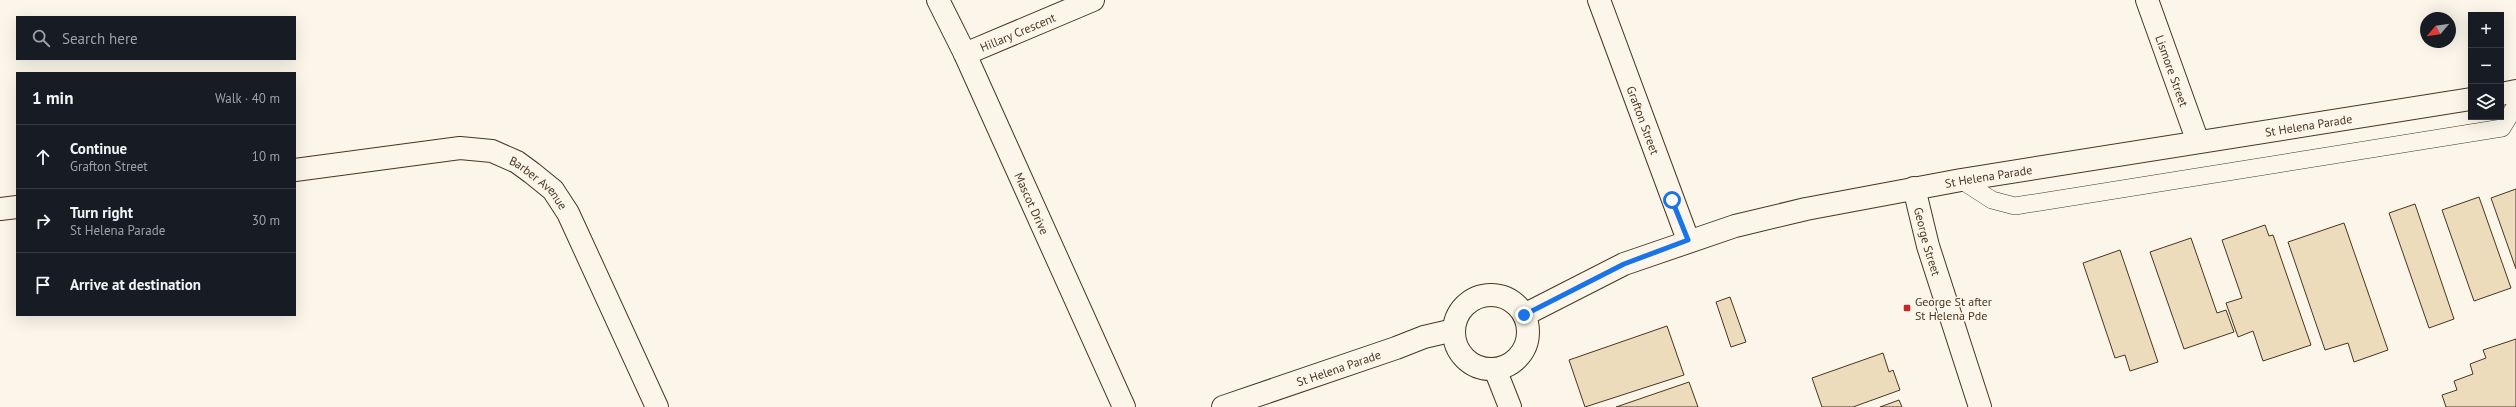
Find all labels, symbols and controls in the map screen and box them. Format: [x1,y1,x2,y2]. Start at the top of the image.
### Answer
street label: Hillary Crescent [977,9,1058,54]
north arrow [2420,12,2456,48]
map controls [2468,12,2504,120]
button: + [2468,12,2504,48]
search box [16,16,296,60]
icon: search [30,27,52,49]
text: Search here [62,29,138,48]
street label: Lismore Street [2153,33,2192,108]
button: − [2468,48,2504,84]
street label: Grafton Street [1624,84,1663,156]
button: layers [2468,84,2504,120]
text: 1 min [32,87,73,109]
text: Walk · 40 m [215,90,280,107]
street label: St Helena Parade [2264,111,2353,139]
text: Continue [70,139,127,158]
icon: ahead [32,146,54,168]
text: 10 m [252,148,280,165]
street label: Barber Avenue [508,152,571,212]
text: Grafton Street [70,158,148,175]
street label: St Helena Parade [1944,161,2033,190]
street label: Mascot Drive [1012,170,1053,237]
route start [1663,191,1681,209]
text: Turn right [70,203,133,222]
street label: George Street [1911,206,1945,277]
icon: right [32,210,54,232]
text: 30 m [252,212,280,229]
text: St Helena Parade [70,222,165,239]
icon: arrive [32,274,54,296]
text: Arrive at destination [70,275,201,294]
place label: George St after St Helena Pde [1915,294,1992,323]
marker: George St after St Helena Pde [1902,303,1912,313]
route end [1515,306,1533,324]
street label: St Helena Parade [1294,346,1383,389]

